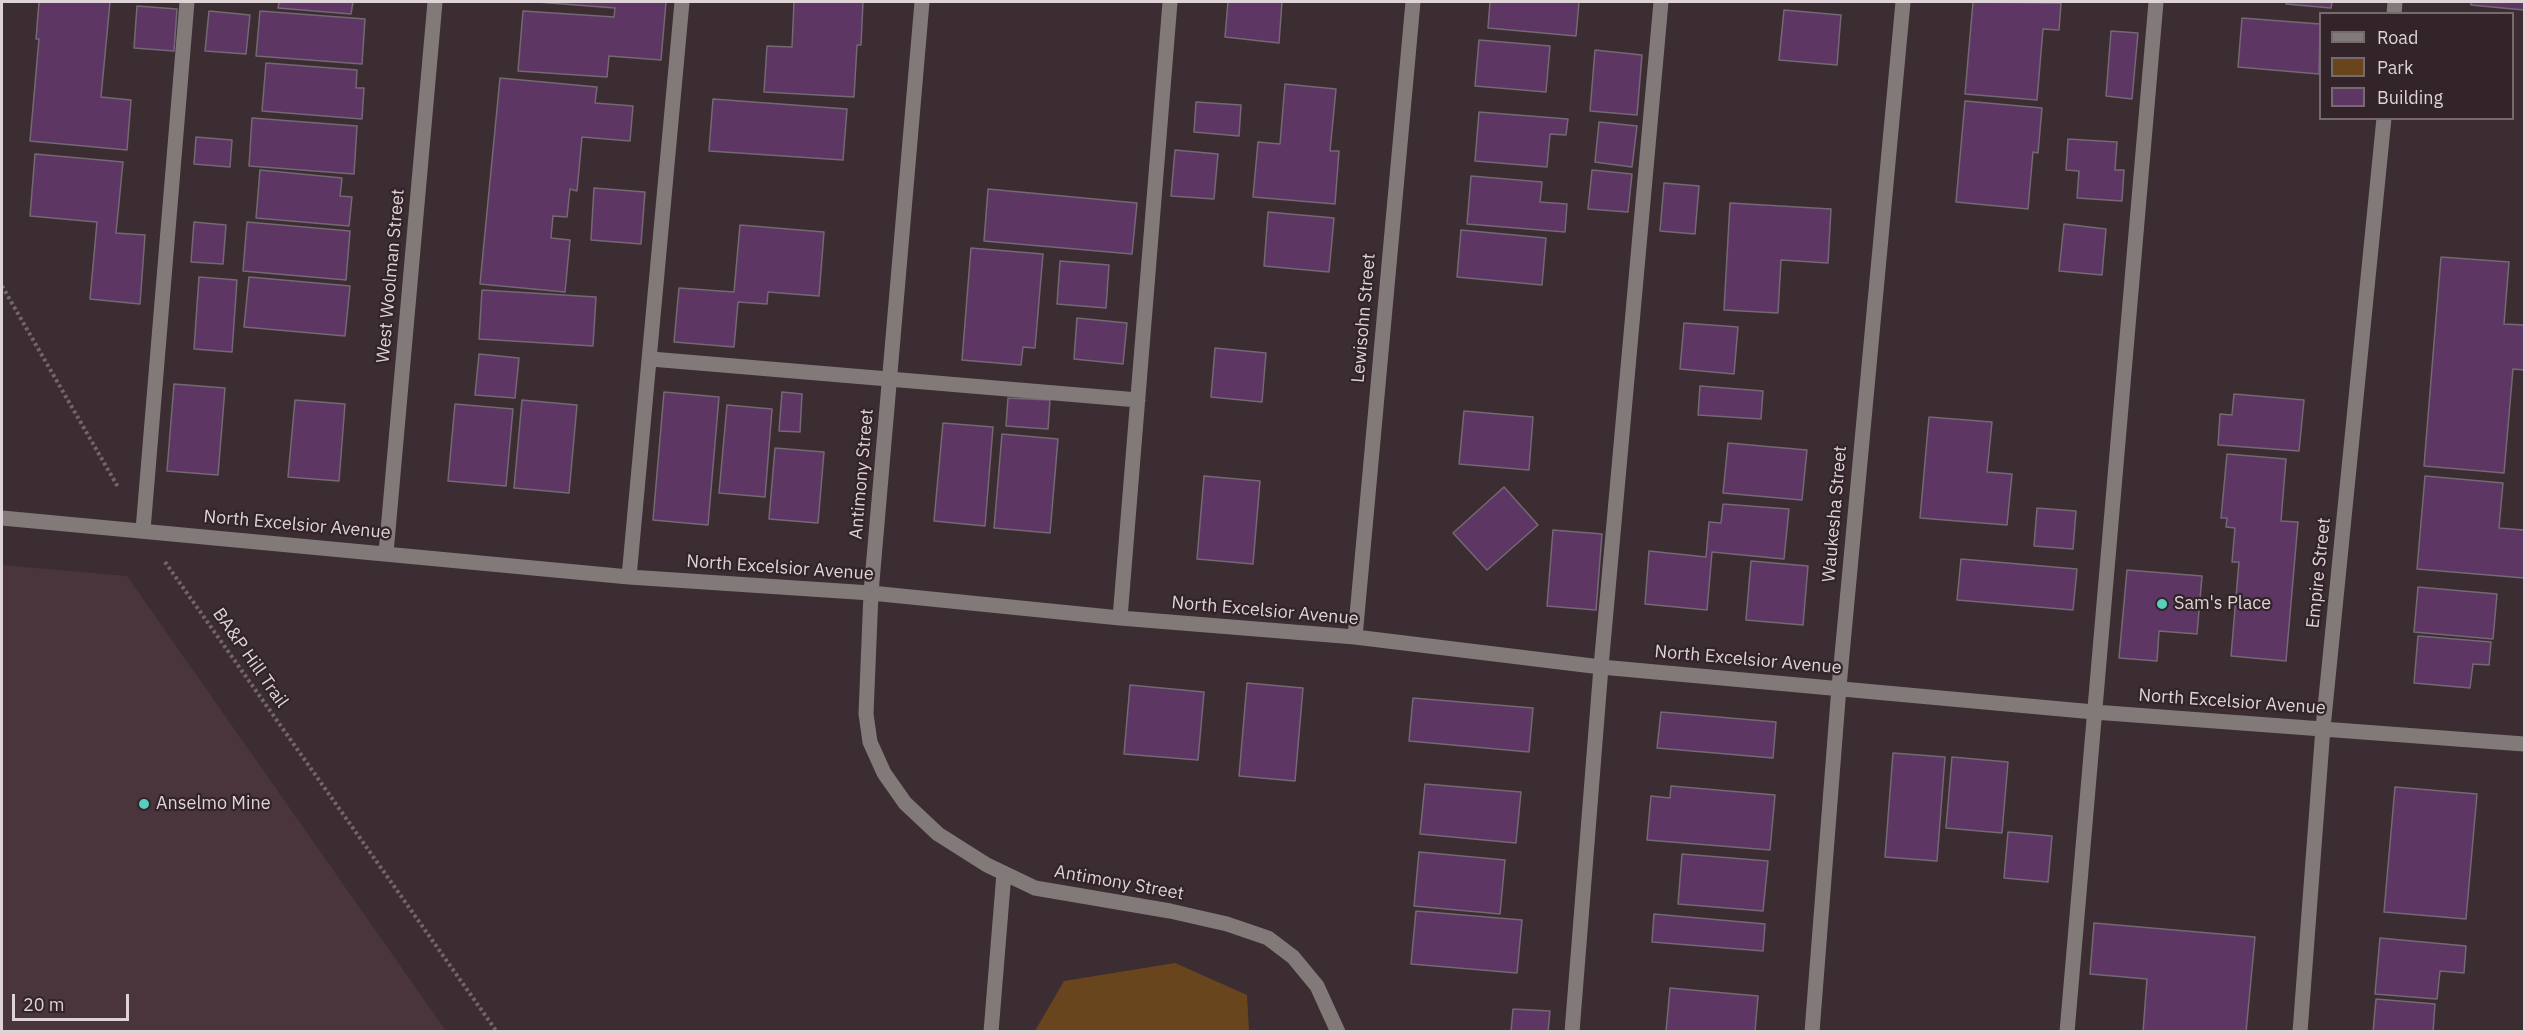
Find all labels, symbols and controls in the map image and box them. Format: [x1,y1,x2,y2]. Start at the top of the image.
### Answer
legend [2319,12,2514,120]
text: Road [2377,26,2418,49]
text: Park [2377,56,2413,79]
text: Building [2377,86,2443,109]
street label: West Woolman Street [373,188,409,364]
street label: Lewisohn Street [1348,252,1380,384]
street label: Antimony Street [846,408,878,540]
street label: Waukesha Street [1818,445,1852,583]
street label: North Excelsior Avenue [203,506,391,544]
street label: Empire Street [2302,517,2336,629]
street label: North Excelsior Avenue [686,551,874,585]
street label: North Excelsior Avenue [1171,592,1359,630]
place label: Sam's Place [2174,593,2271,615]
marker: Sam's Place [2155,597,2169,611]
street label: BA&P Hill Trail [208,604,292,712]
street label: North Excelsior Avenue [1654,641,1842,679]
street label: North Excelsior Avenue [2138,685,2326,719]
place label: Anselmo Mine [156,793,271,815]
marker: Anselmo Mine [137,797,151,811]
street label: Antimony Street [1053,861,1185,905]
scale bar [15,982,132,1020]
text: 20 m [23,993,65,1016]

